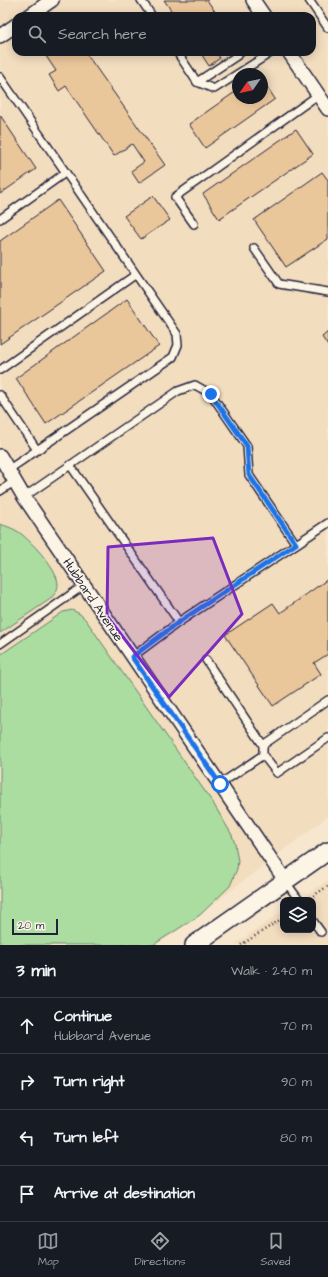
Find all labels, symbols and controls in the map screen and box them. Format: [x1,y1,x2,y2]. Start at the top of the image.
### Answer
search box [12,12,316,56]
icon: search [26,23,48,45]
text: Search here [58,24,147,45]
north arrow [232,68,268,104]
route end [202,385,220,403]
street label: Hubbard Avenue [58,555,128,645]
route start [211,775,229,793]
map controls [280,897,316,933]
button: layers [280,897,316,933]
scale bar [12,917,58,936]
text: 20 m [18,918,44,933]
text: 3 min [16,959,56,983]
text: Walk · 240 m [231,962,312,980]
text: Continue [54,1006,112,1027]
icon: ahead [16,1015,38,1037]
text: 70 m [280,1017,312,1035]
text: Hubbard Avenue [54,1027,151,1045]
icon: right [16,1071,38,1093]
text: Turn right [54,1071,125,1092]
text: 90 m [281,1073,312,1091]
icon: left [16,1127,38,1149]
text: Turn left [54,1127,118,1148]
text: 80 m [280,1129,312,1147]
icon: arrive [16,1183,38,1205]
text: Arrive at destination [54,1183,195,1204]
tab: Map [37,1230,59,1269]
tab: Directions [134,1230,186,1269]
tab: Saved [261,1230,291,1269]

